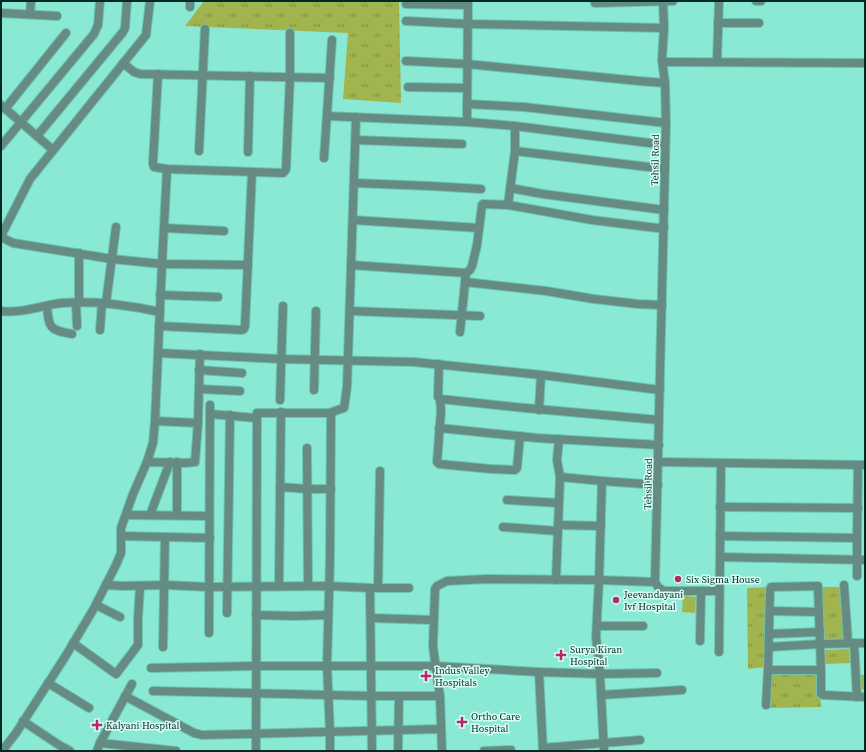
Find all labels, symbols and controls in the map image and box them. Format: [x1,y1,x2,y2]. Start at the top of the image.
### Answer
street label: Tehsil Road [648,134,662,186]
street label: Tehsil Road [641,458,655,510]
place label: Six Sigma House [686,573,760,586]
marker: Six Sigma House [673,574,683,584]
place label: Jeevandayani Ivf Hospital [623,588,683,613]
marker: Jeevandayani Ivf Hospital [611,595,621,605]
place label: Surya Kiran Hospital [570,643,622,668]
marker: Surya Kiran Hospital [555,649,567,661]
place label: Indus Valley Hospitals [435,664,491,689]
marker: Indus Valley Hospitals [420,670,432,682]
place label: Ortho Care Hospital [471,710,520,735]
marker: Ortho Care Hospital [456,716,468,728]
marker: Kalyani Hospital [91,719,103,731]
place label: Kalyani Hospital [106,719,179,732]

